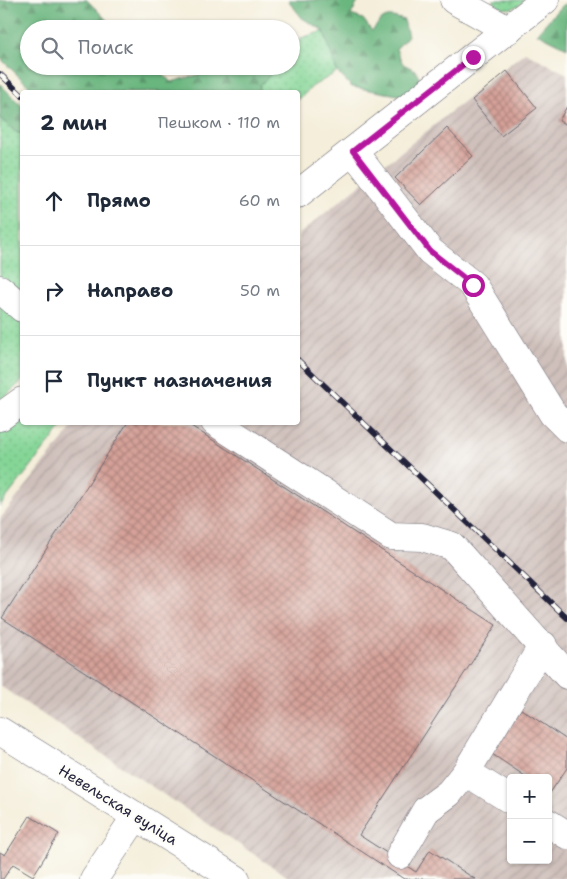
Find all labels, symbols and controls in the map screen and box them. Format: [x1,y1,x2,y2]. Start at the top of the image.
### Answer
search box [20,20,300,75]
icon: search [38,34,66,62]
text: Поиск [78,35,133,60]
route end [462,46,485,69]
text: 2 мин [40,109,107,137]
text: Пешком · 110 m [158,112,280,133]
icon: ahead [40,187,68,215]
text: Прямо [87,188,151,213]
text: 60 m [239,190,280,211]
route start [462,274,485,297]
icon: right [40,277,68,305]
text: Направо [87,278,173,303]
text: 50 m [240,280,280,301]
icon: arrive [40,367,68,395]
text: Пункт назначения [87,368,272,393]
street label: Невельская вуліца [55,760,182,850]
map controls [507,774,552,864]
button: + [507,774,552,819]
button: − [507,819,552,864]

